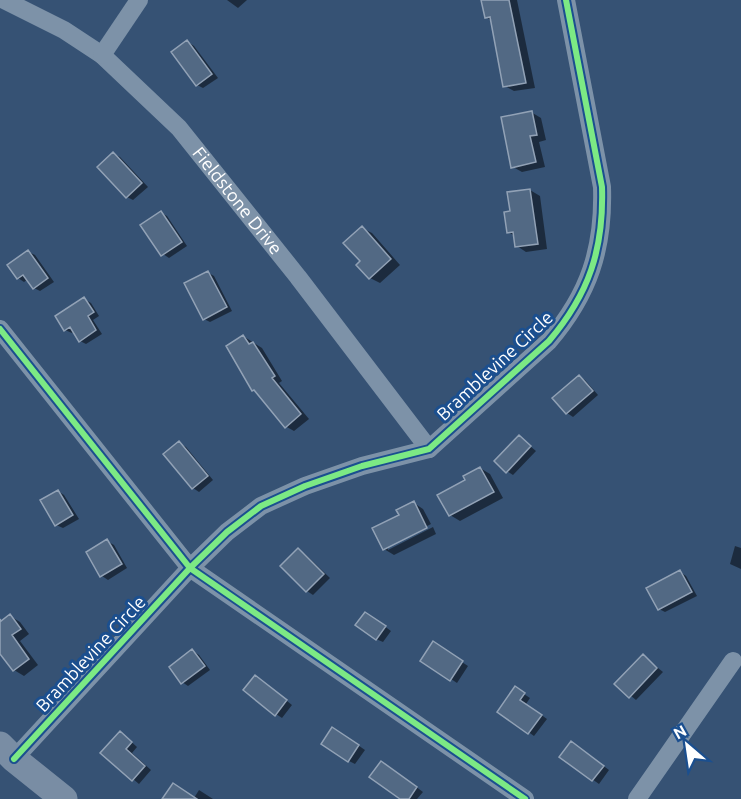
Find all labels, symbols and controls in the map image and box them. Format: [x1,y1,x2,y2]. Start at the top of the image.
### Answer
street label: Fieldstone Drive [189,143,287,258]
street label: Bramblevine Circle [432,306,556,424]
street label: Bramblevine Circle [31,591,149,715]
north arrow [657,715,717,775]
text: N [670,721,689,743]

